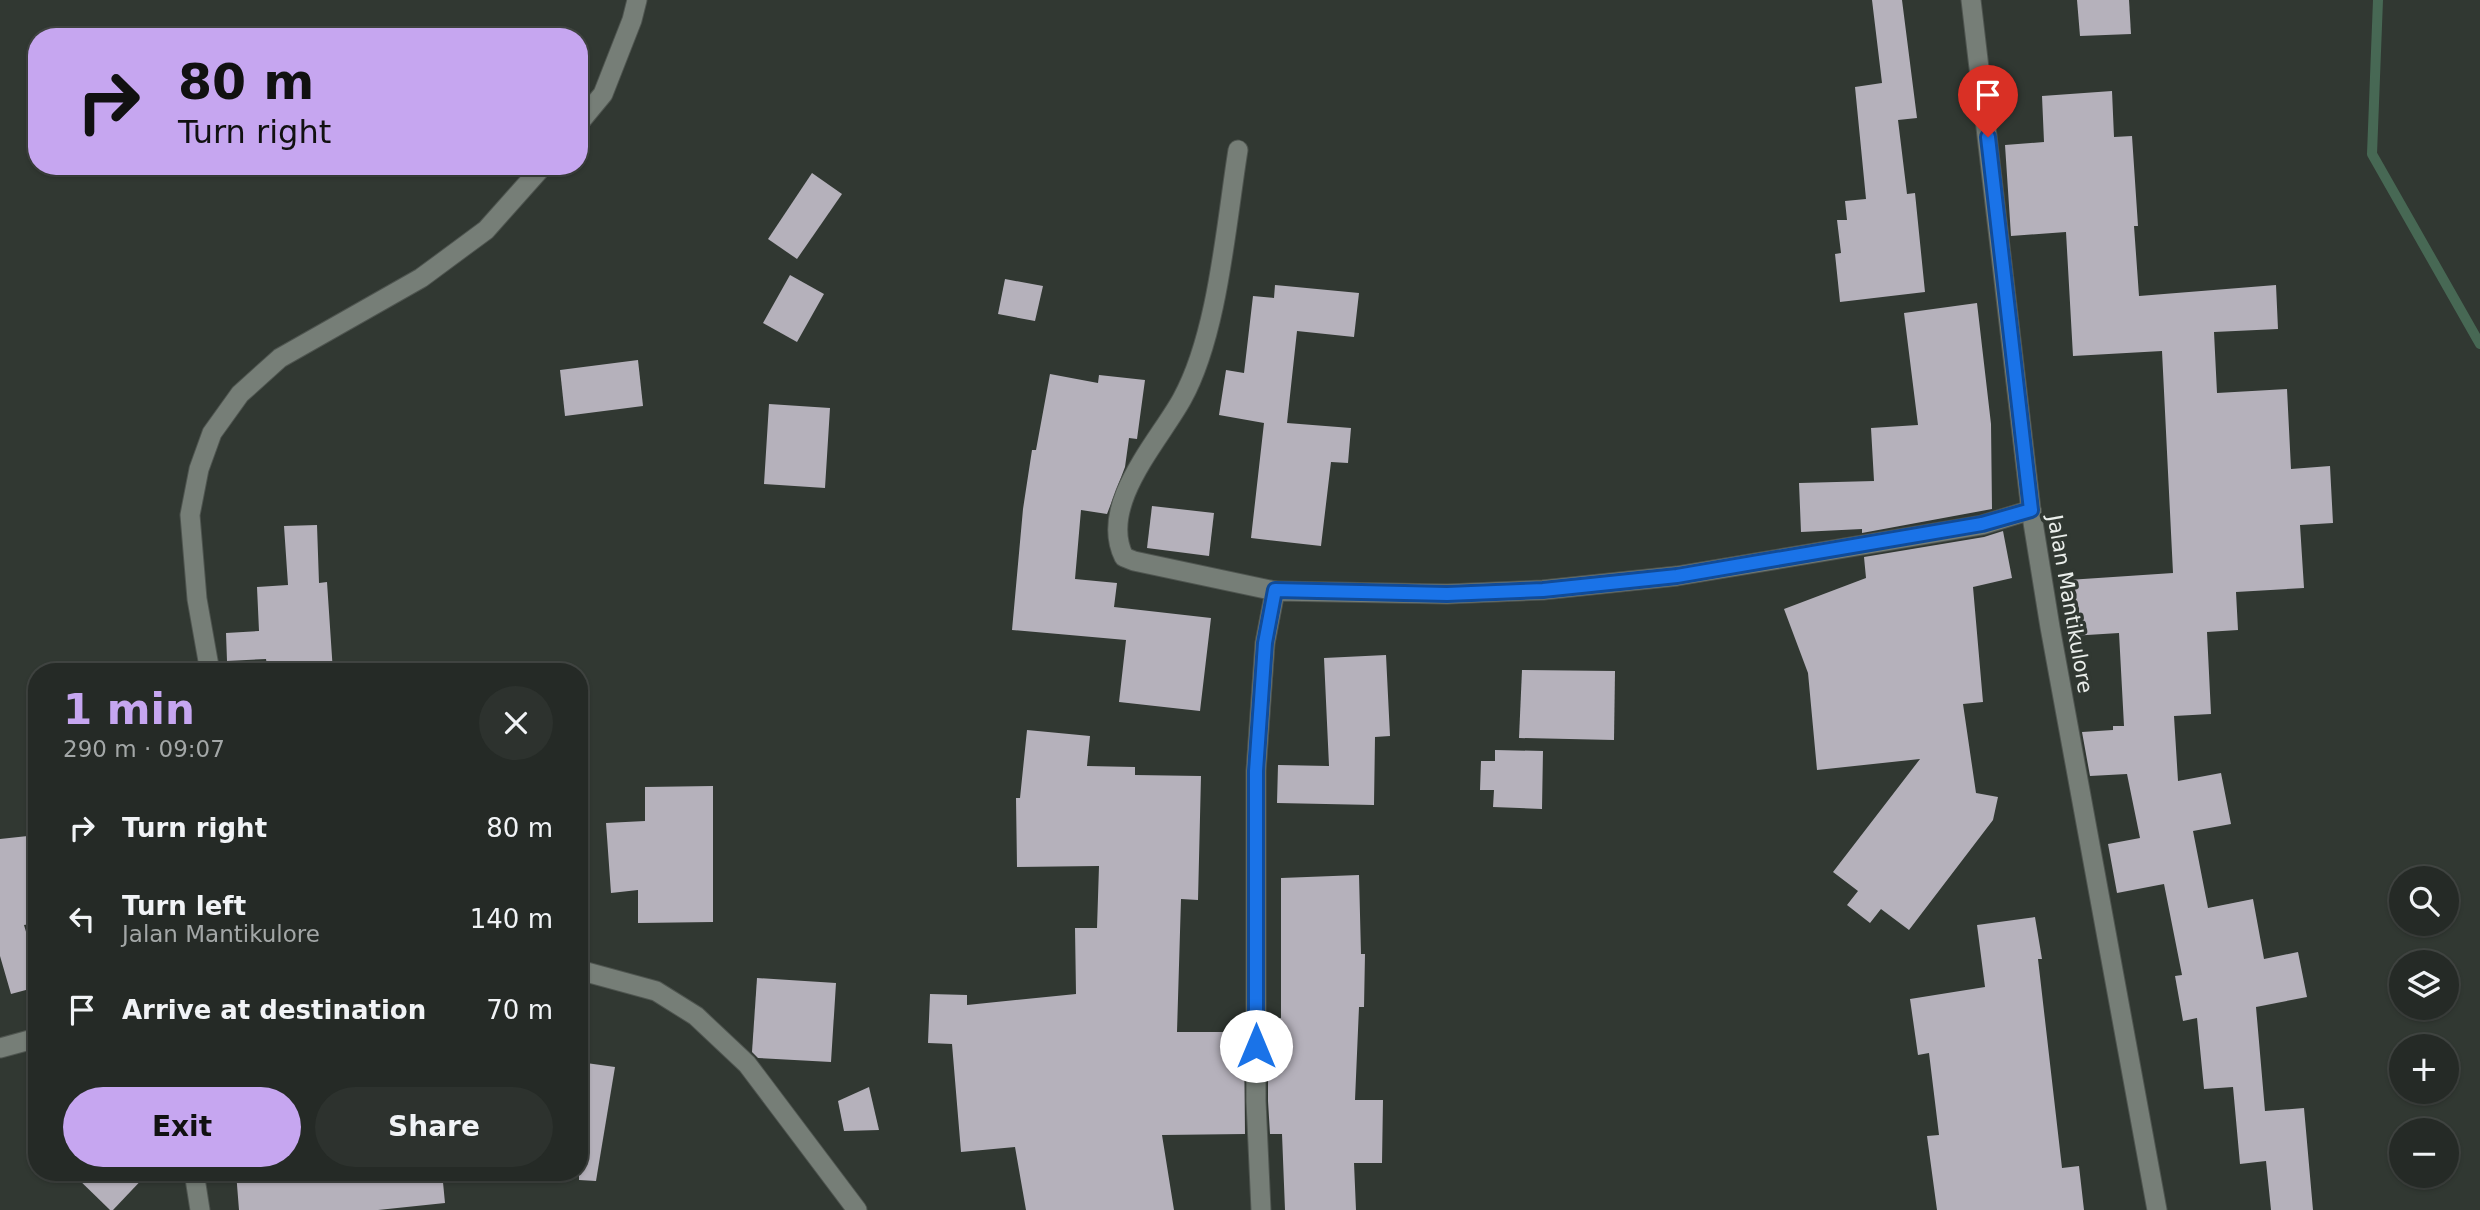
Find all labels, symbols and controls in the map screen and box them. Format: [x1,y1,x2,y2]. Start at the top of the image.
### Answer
text: 80 m [178,54,314,111]
icon: right [63,56,154,147]
pin [1958,65,2018,137]
icon: arrive [1969,76,2007,114]
text: Turn right [178,113,331,151]
street label: Jalan Mantikulore [2042,511,2098,695]
text: 1 min [63,685,195,734]
button: close [479,686,553,760]
text: 290 m · 09:07 [63,736,225,762]
icon: right [63,809,101,847]
text: Turn right [122,813,267,843]
text: 80 m [486,813,553,843]
map controls [2389,866,2459,1188]
button: search [2389,866,2459,936]
text: Turn left [122,891,246,921]
icon: left [63,900,101,938]
text: 140 m [470,904,553,934]
text: Jalan Mantikulore [122,921,320,947]
button: layers [2389,950,2459,1020]
icon: arrive [63,991,101,1029]
text: Arrive at destination [122,995,426,1025]
text: 70 m [486,995,553,1025]
position arrow [1219,1009,1293,1083]
button: + [2389,1034,2459,1104]
button: Exit [63,1087,301,1167]
button: Share [315,1087,553,1167]
button: − [2389,1118,2459,1188]

